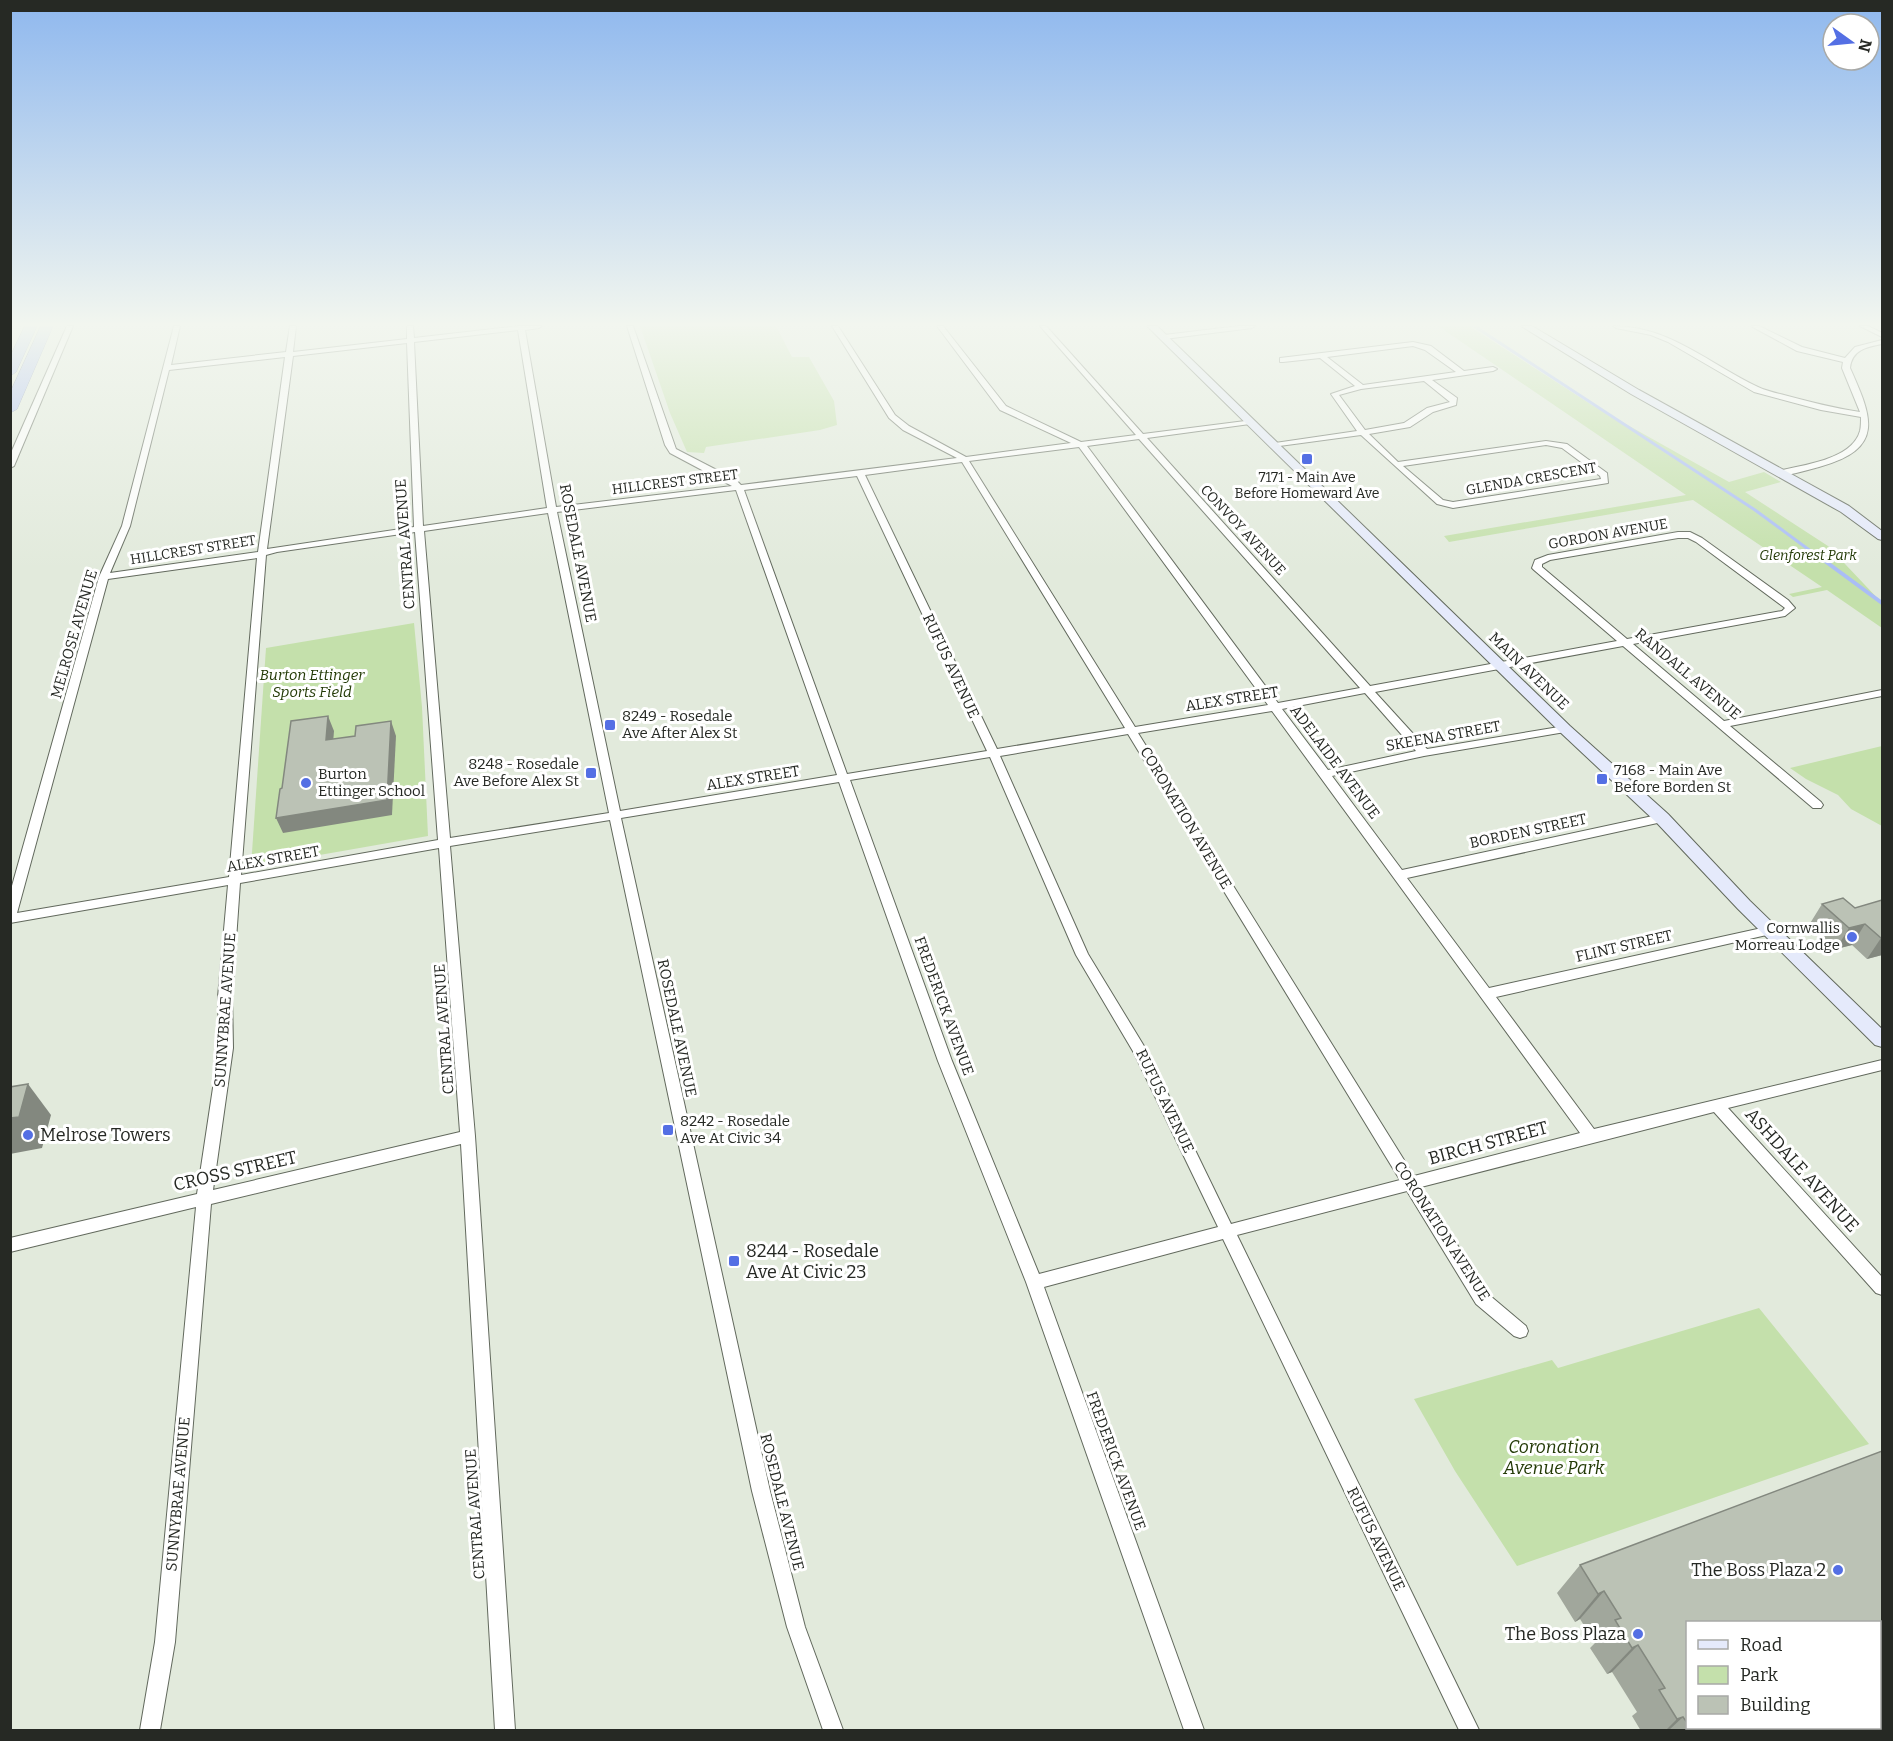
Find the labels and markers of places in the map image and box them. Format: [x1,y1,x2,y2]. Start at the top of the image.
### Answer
marker: 7171 - Main Ave Before Homeward Ave [1300,452,1314,466]
place label: 7171 - Main Ave Before Homeward Ave [1235,469,1379,502]
place label: 8249 - Rosedale Ave After Alex St [622,707,738,742]
marker: 8249 - Rosedale Ave After Alex St [603,718,617,732]
place label: 8248 - Rosedale Ave Before Alex St [453,755,580,790]
place label: 7168 - Main Ave Before Borden St [1614,761,1732,796]
place label: Burton Ettinger School [318,765,425,800]
marker: 8248 - Rosedale Ave Before Alex St [584,766,598,780]
marker: 7168 - Main Ave Before Borden St [1595,772,1609,786]
marker: Burton Ettinger School [299,776,313,790]
place label: Cornwallis Morreau Lodge [1735,919,1840,954]
marker: Cornwallis Morreau Lodge [1845,930,1859,944]
place label: 8242 - Rosedale Ave At Civic 34 [680,1112,790,1147]
marker: 8242 - Rosedale Ave At Civic 34 [661,1123,675,1137]
place label: Melrose Towers [40,1124,171,1146]
marker: Melrose Towers [21,1128,35,1142]
place label: 8244 - Rosedale Ave At Civic 23 [746,1240,879,1283]
marker: 8244 - Rosedale Ave At Civic 23 [727,1254,741,1268]
place label: The Boss Plaza 2 [1691,1559,1826,1581]
marker: The Boss Plaza 2 [1831,1563,1845,1577]
place label: The Boss Plaza [1505,1623,1626,1645]
marker: The Boss Plaza [1631,1627,1645,1641]

